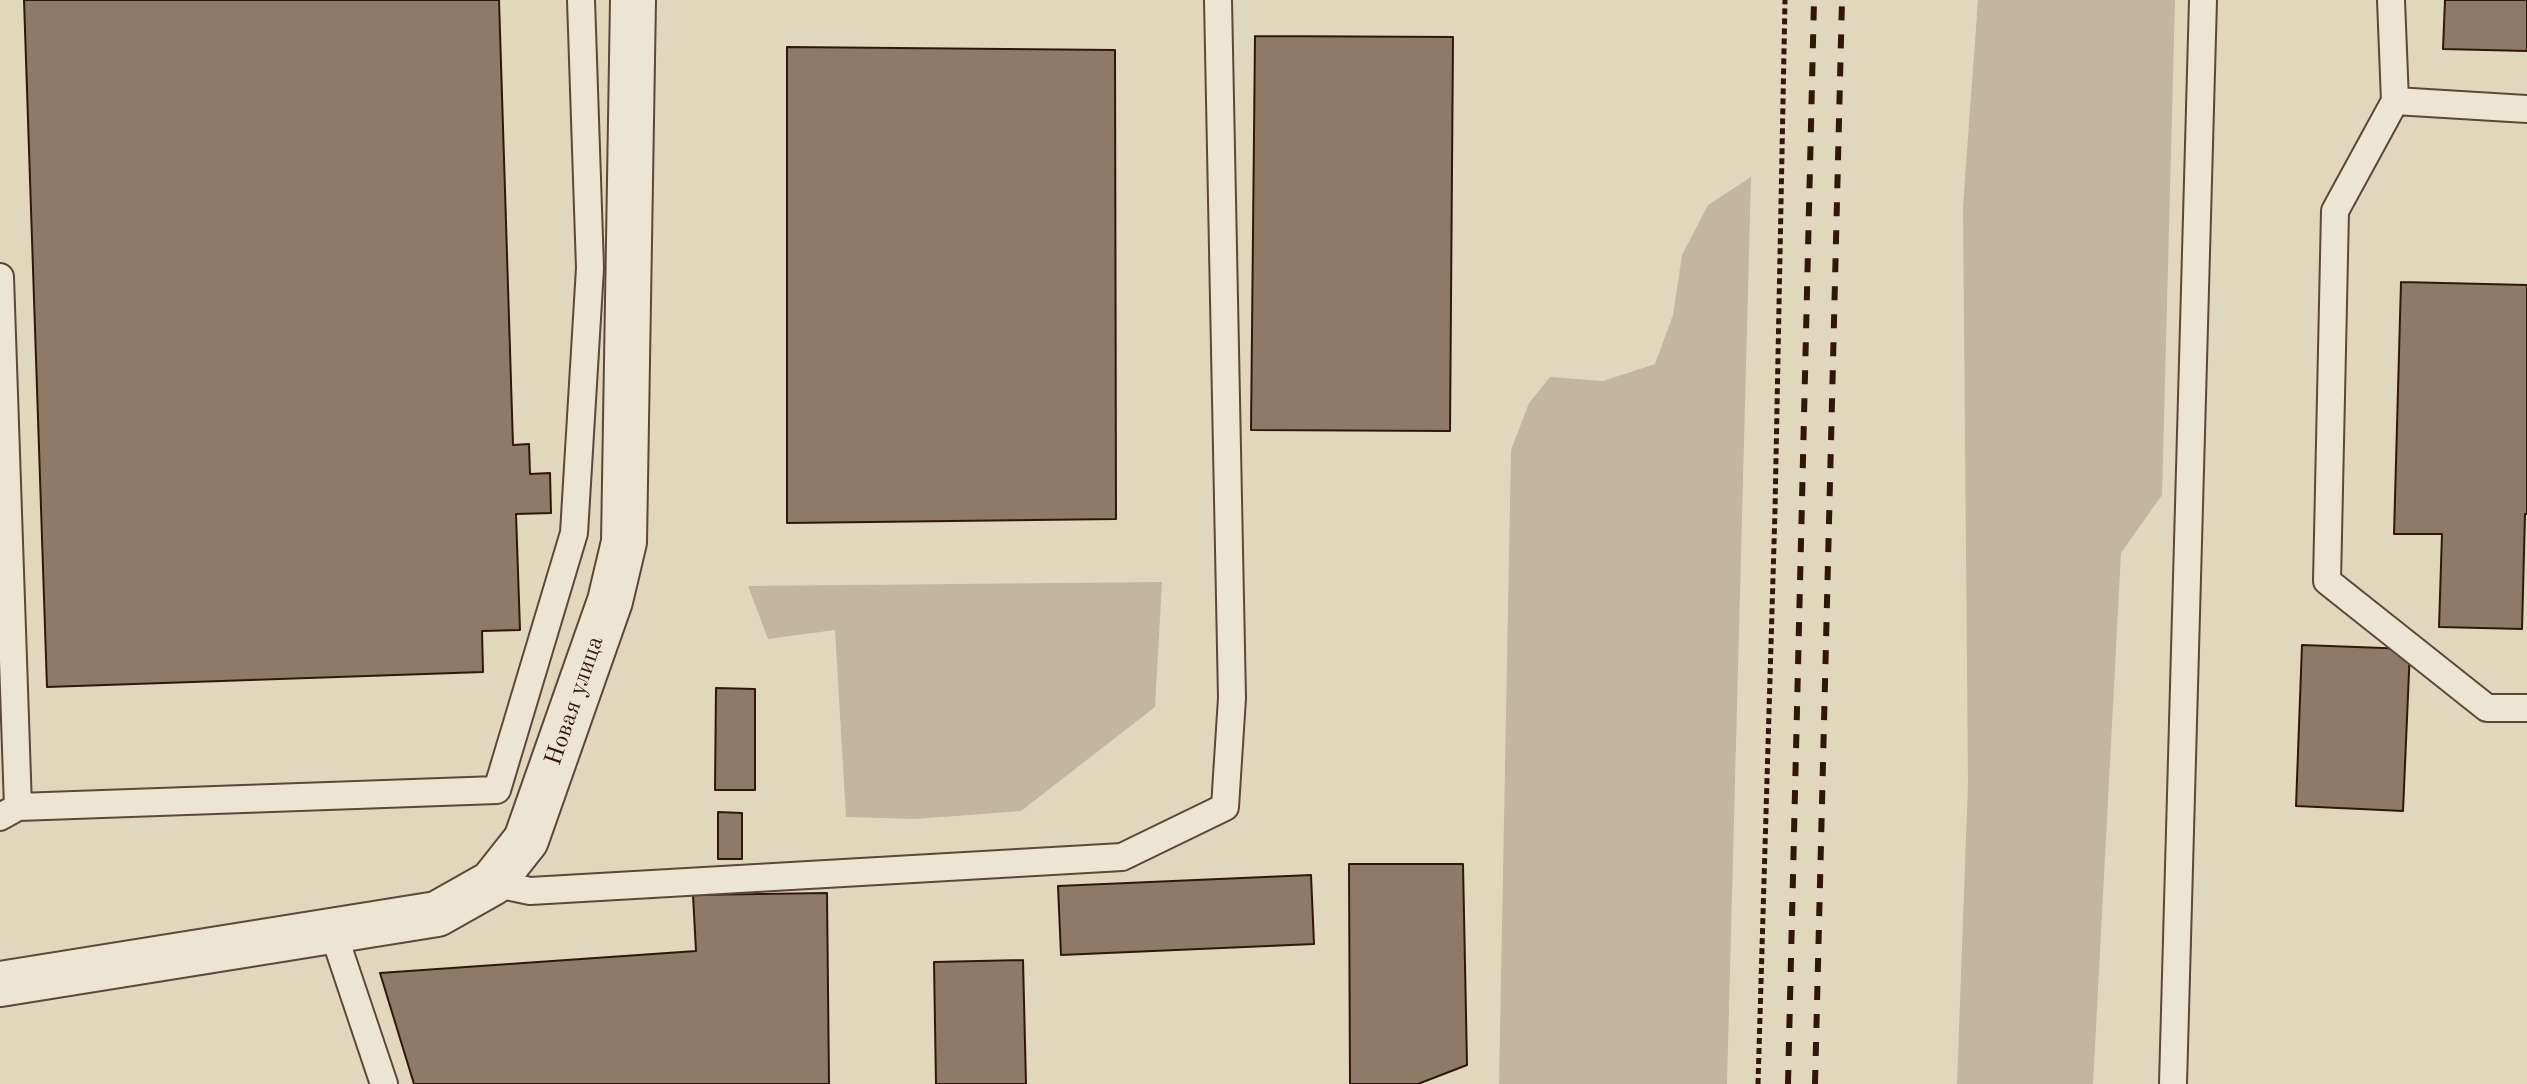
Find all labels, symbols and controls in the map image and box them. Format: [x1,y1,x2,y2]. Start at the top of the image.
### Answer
street label: Новая улица [539,633,611,769]

